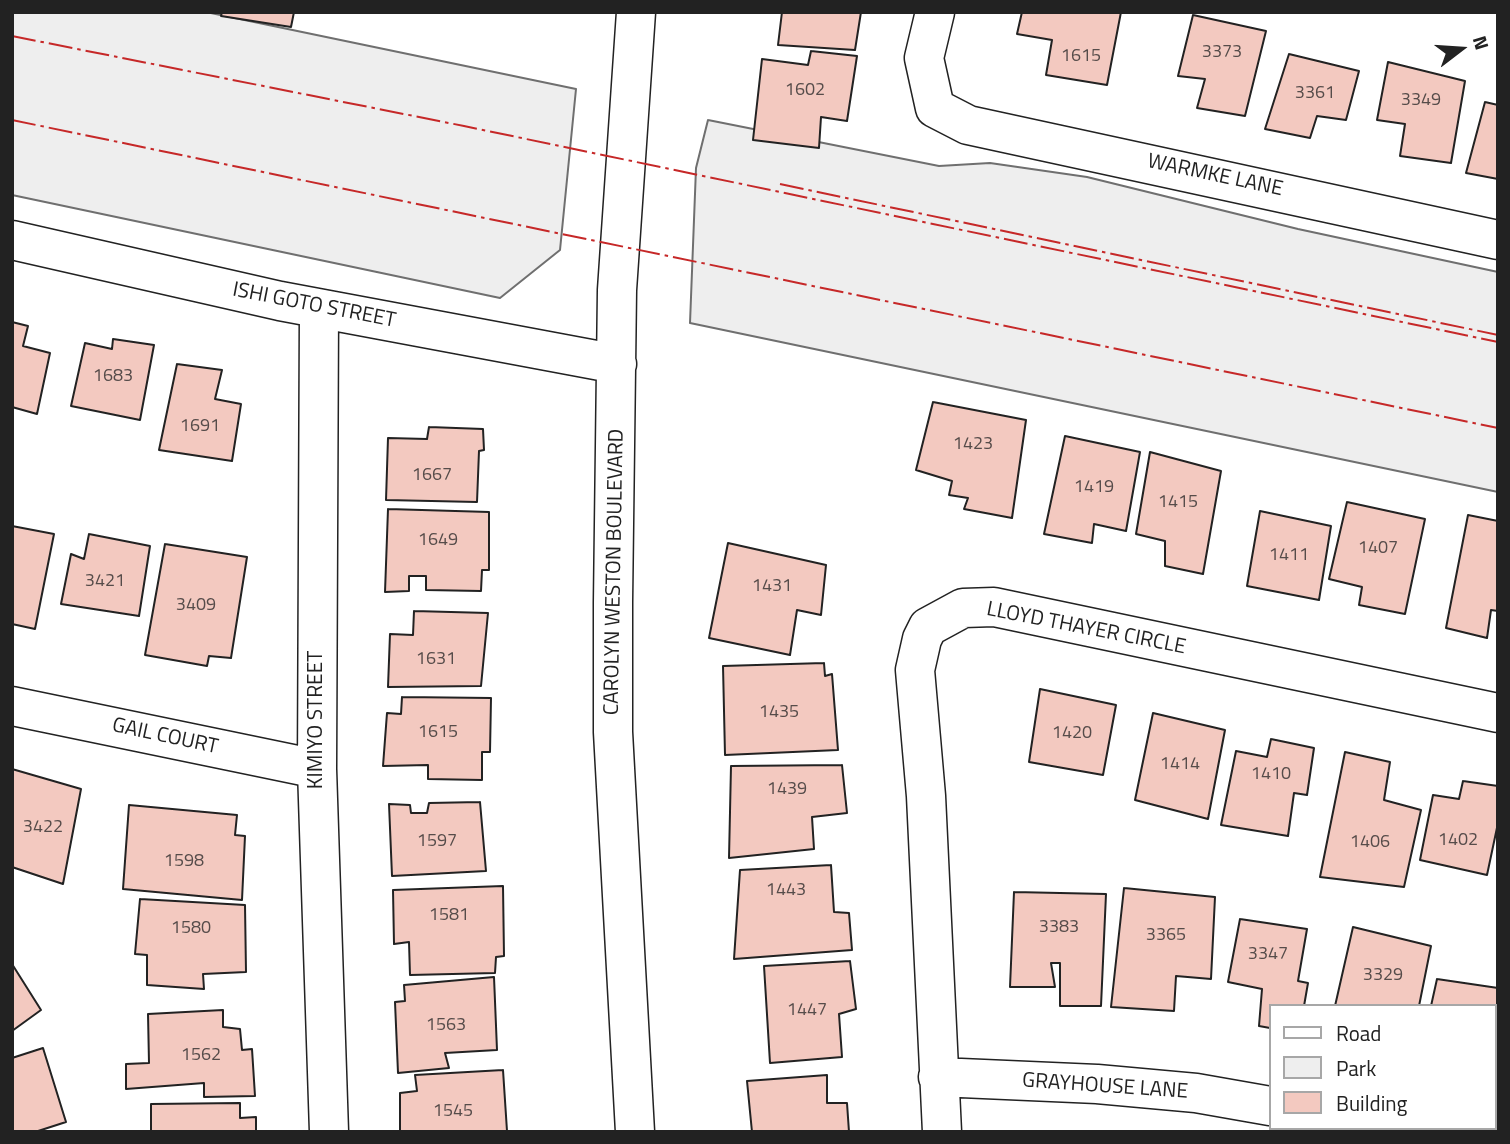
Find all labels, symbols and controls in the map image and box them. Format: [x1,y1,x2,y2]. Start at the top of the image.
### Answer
north arrow [1426,14,1496,84]
text: N [1466,32,1497,53]
house number: 3373 [1202,42,1242,64]
house number: 1615 [1061,46,1101,68]
house number: 1602 [785,80,825,102]
house number: 3361 [1295,83,1335,105]
house number: 3349 [1401,90,1441,112]
street label: WARMKE LANE [1145,149,1285,203]
street label: ISHI GOTO STREET [230,278,398,334]
house number: 1683 [93,366,133,388]
house number: 1691 [180,416,220,438]
street label: CAROLYN WESTON BOULEVARD [600,429,630,715]
house number: 1423 [953,434,993,456]
house number: 1667 [412,465,452,487]
house number: 1419 [1074,477,1114,499]
house number: 1415 [1158,492,1198,514]
house number: 1649 [418,530,458,552]
house number: 1407 [1358,538,1398,560]
house number: 1411 [1269,545,1309,567]
house number: 3421 [85,571,125,593]
house number: 1431 [752,576,792,598]
house number: 3409 [176,595,216,617]
street label: LLOYD THAYER CIRCLE [984,597,1188,661]
house number: 1631 [416,649,456,671]
street label: KIMIYO STREET [304,651,330,789]
house number: 1435 [759,702,799,724]
street label: GAIL COURT [110,713,220,761]
house number: 1615 [418,722,458,744]
house number: 1420 [1052,723,1092,745]
house number: 1414 [1160,754,1200,776]
house number: 1410 [1251,764,1291,786]
house number: 1439 [767,779,807,801]
house number: 3422 [23,817,63,839]
house number: 1402 [1438,830,1478,852]
house number: 1597 [417,831,457,853]
house number: 1406 [1350,832,1390,854]
house number: 1598 [164,851,204,873]
house number: 1443 [766,880,806,902]
house number: 1581 [429,905,469,927]
house number: 3383 [1039,917,1079,939]
house number: 1580 [171,918,211,940]
house number: 3365 [1146,925,1186,947]
house number: 3347 [1248,944,1288,966]
house number: 3329 [1363,965,1403,987]
house number: 1447 [787,1000,827,1022]
legend [1268,1004,1496,1130]
house number: 1563 [426,1015,466,1037]
text: Road [1336,1017,1381,1049]
house number: 1562 [181,1045,221,1067]
text: Park [1336,1052,1376,1084]
street label: GRAYHOUSE LANE [1021,1069,1189,1105]
text: Building [1336,1087,1407,1119]
house number: 1545 [433,1101,473,1123]

